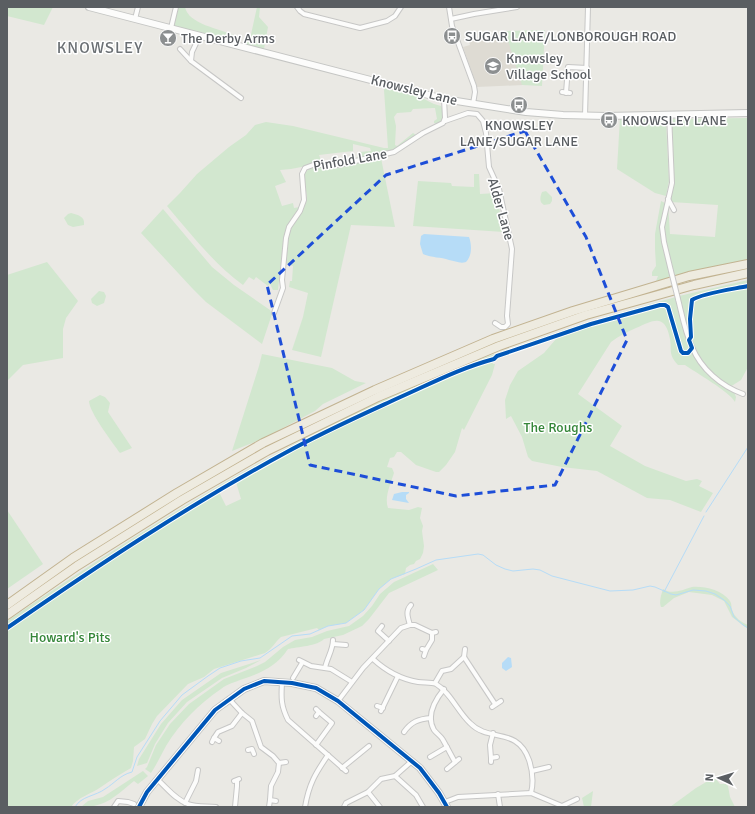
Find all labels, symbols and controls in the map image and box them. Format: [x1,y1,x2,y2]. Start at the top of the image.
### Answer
bus stop icon: SUGAR LANE/LONBOROUGH ROAD [442,26,462,46]
bar icon: The Derby Arms [158,28,178,48]
place label: SUGAR LANE/LONBOROUGH ROAD [465,28,676,45]
place label: The Derby Arms [181,30,275,47]
district label: KNOWSLEY [57,38,143,58]
place label: Knowsley Village School [506,50,591,83]
school or university icon: Knowsley Village School [483,56,503,76]
street label: Knowsley Lane [369,71,459,109]
bus stop icon: KNOWSLEY LANE/SUGAR LANE [509,95,529,115]
bus stop icon: KNOWSLEY LANE [599,110,619,130]
place label: KNOWSLEY LANE [622,112,727,129]
place label: KNOWSLEY LANE/SUGAR LANE [460,117,578,150]
street label: Pinfold Lane [312,145,388,175]
street label: Alder Lane [484,176,518,242]
park label: The Roughs [524,419,592,436]
park label: Howard's Pits [30,629,110,646]
north arrow [699,758,739,798]
text: N [703,773,716,782]

